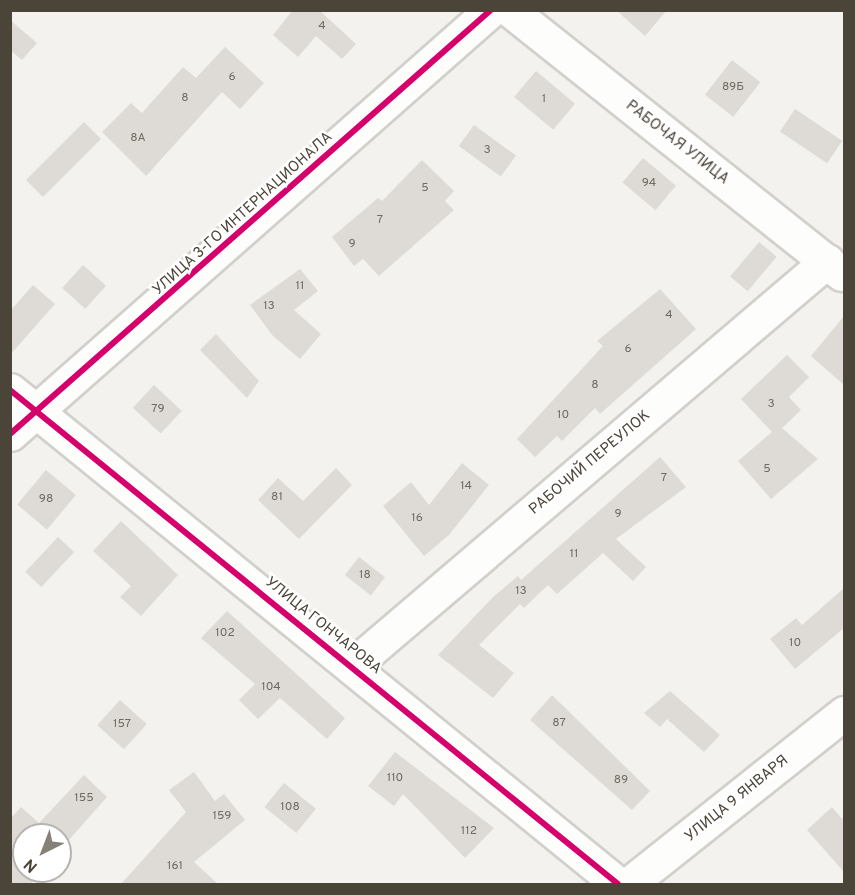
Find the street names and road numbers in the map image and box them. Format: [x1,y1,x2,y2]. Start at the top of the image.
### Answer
street label: РАБОЧАЯ УЛИЦА [622,97,732,189]
street label: УЛИЦА 3-ГО ИНТЕРНАЦИОНАЛА [149,128,337,300]
street label: РАБОЧИЙ ПЕРЕУЛОК [526,407,654,519]
street label: УЛИЦА ГОНЧАРОВА [261,573,385,679]
street label: УЛИЦА 9 ЯНВАРЯ [681,752,793,846]

